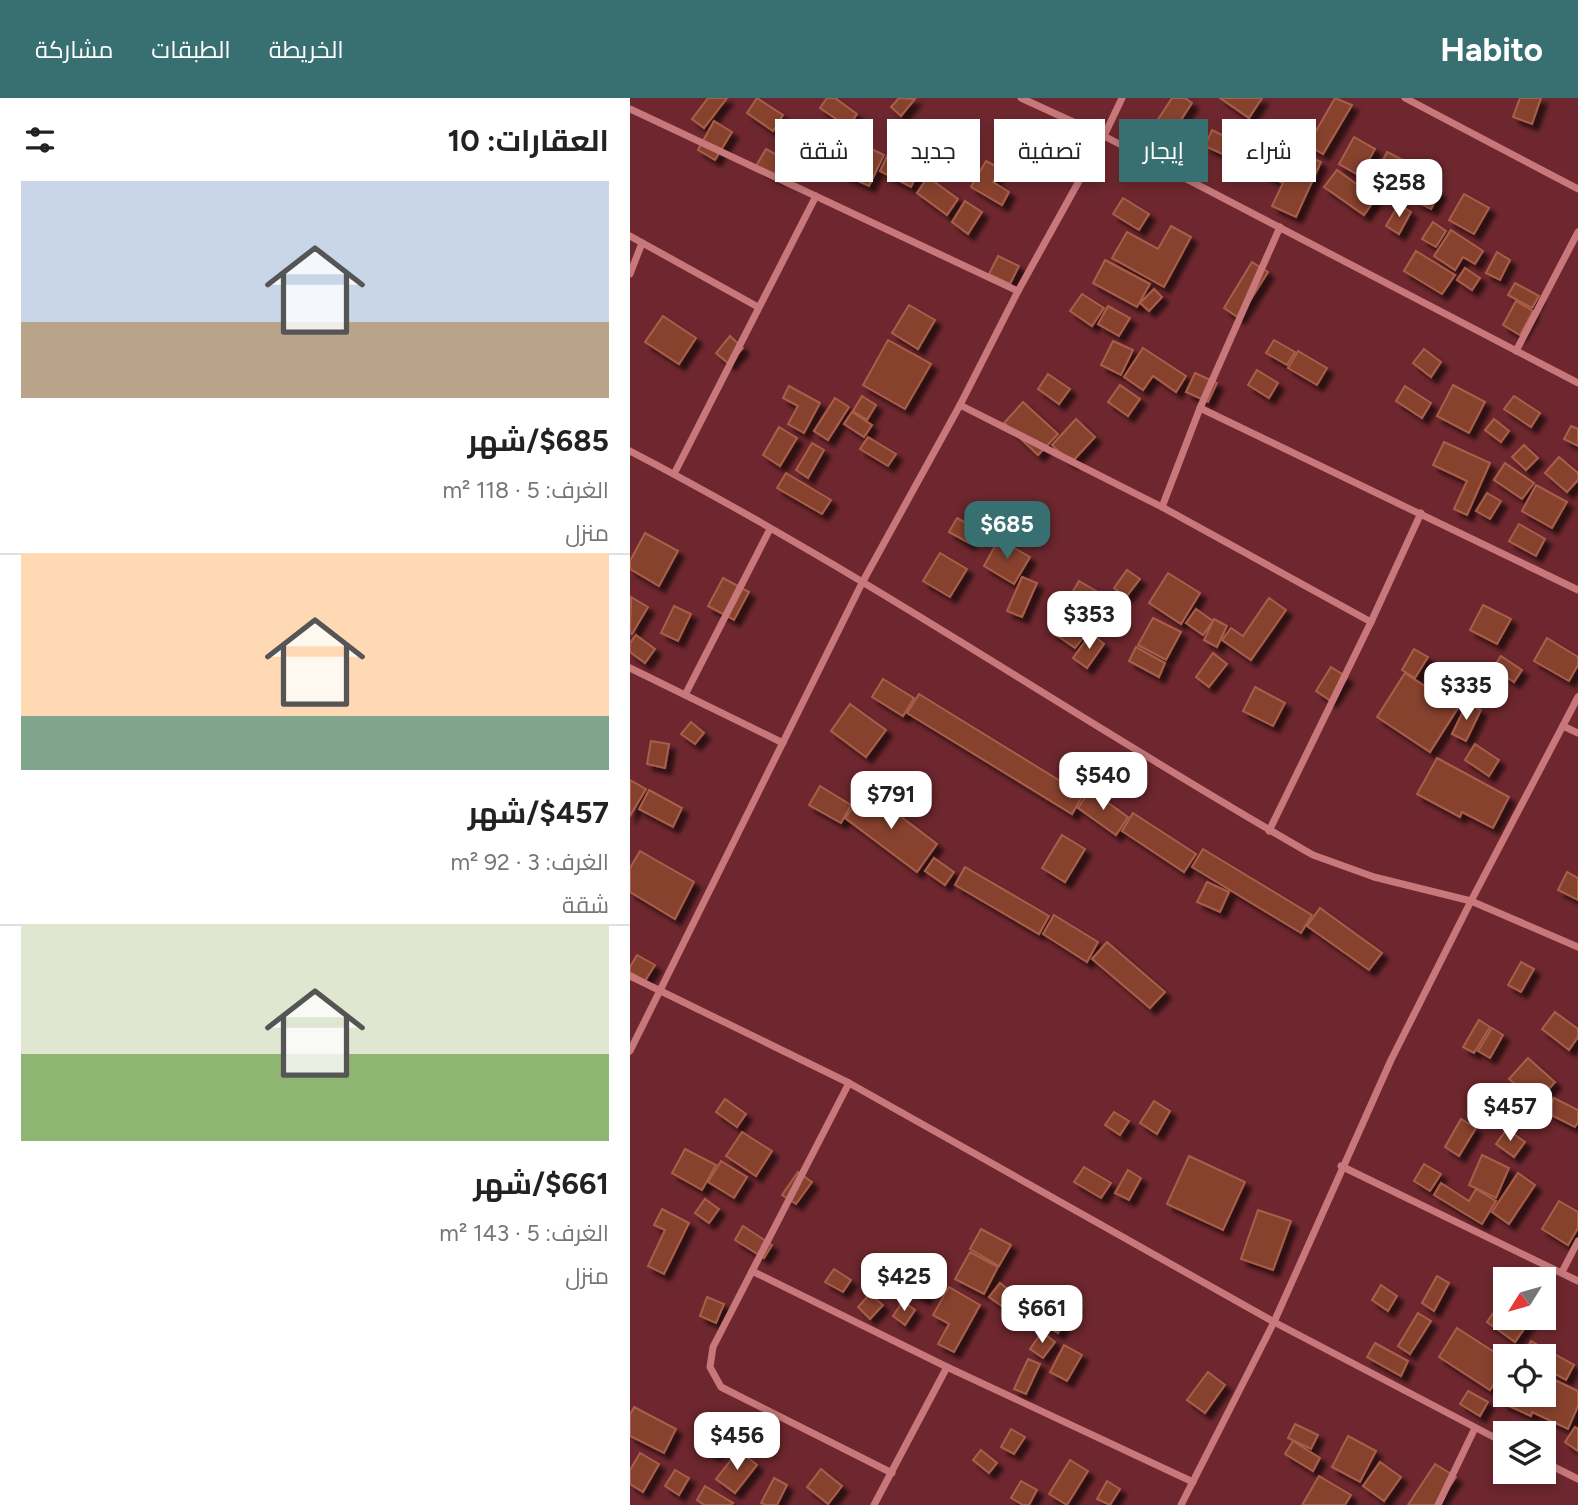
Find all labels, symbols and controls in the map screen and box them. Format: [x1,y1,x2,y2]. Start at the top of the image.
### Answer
text: Habito [1440,30,1543,69]
text: مشاركة [35,35,113,64]
text: الطبقات [151,35,231,64]
text: الخريطة [269,35,344,64]
chip: شقة [775,119,873,182]
chip: جديد [887,119,980,182]
chip: تصفية [994,119,1105,182]
chip: إيجار [1119,119,1208,182]
chip: شراء [1222,119,1316,182]
icon: filters [21,121,59,159]
text: العقارات: 10 [448,122,609,159]
pin: $258 [1358,159,1440,219]
text: $258 [1372,168,1426,196]
icon: home [252,227,378,353]
text: $685/شهر [468,422,609,459]
text: الغرف: 5 · 118 m² [443,476,609,504]
pin: $685 [966,502,1048,561]
text: $685 [980,510,1034,538]
text: منزل [565,519,609,547]
pin: $353 [1048,592,1130,651]
icon: home [252,599,378,725]
text: $353 [1063,600,1115,628]
pin: $335 [1425,662,1507,722]
text: $335 [1440,671,1492,699]
pin: $540 [1062,752,1144,812]
text: $540 [1075,761,1131,789]
pin: $791 [850,772,932,831]
text: $791 [867,780,915,808]
text: $457/شهر [468,794,609,831]
text: الغرف: 3 · 92 m² [451,848,609,876]
text: شقة [562,891,609,919]
icon: home [252,970,378,1096]
pin: $457 [1469,1084,1551,1143]
text: $457 [1483,1092,1537,1120]
text: $661/شهر [473,1165,609,1202]
text: الغرف: 5 · 143 m² [439,1219,609,1247]
pin: $425 [863,1254,945,1313]
text: منزل [565,1262,609,1290]
text: $425 [877,1262,931,1290]
north arrow [1493,1267,1556,1330]
map controls [1493,1267,1556,1484]
pin: $661 [1001,1286,1083,1345]
text: $661 [1017,1294,1067,1322]
button: locate [1493,1344,1556,1407]
pin: $456 [696,1412,778,1472]
text: $456 [710,1421,764,1449]
button: layers [1493,1421,1556,1484]

